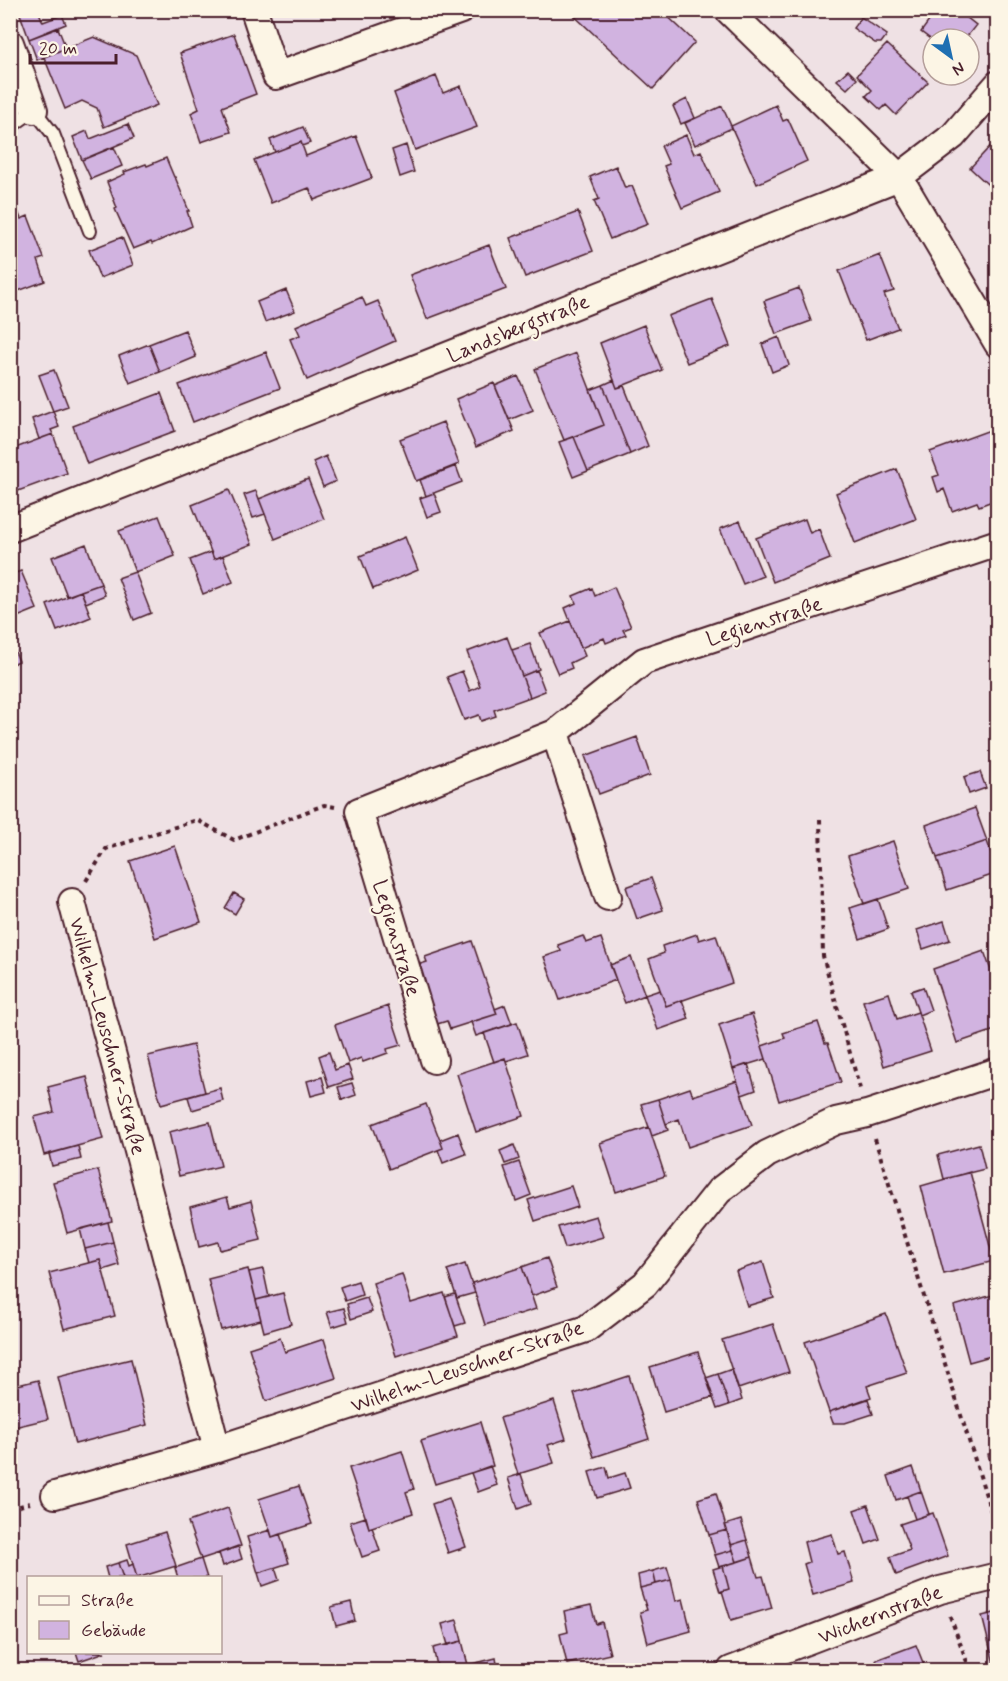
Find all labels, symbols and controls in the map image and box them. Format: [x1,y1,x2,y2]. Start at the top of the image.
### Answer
scale bar [30,27,116,65]
north arrow [921,27,981,87]
text: 20 m [39,37,77,61]
text: N [948,57,969,80]
street label: Landsbergstraße [443,288,594,372]
street label: Legienstraße [703,590,826,656]
street label: Legienstraße [363,877,427,1001]
street label: Wilhelm-Leuschner-Straße [62,915,152,1158]
street label: Wilhelm-Leuschner-Straße [347,1314,587,1420]
legend [27,1576,222,1654]
street label: Wichernstraße [814,1578,946,1651]
text: Straße [81,1589,134,1613]
text: Gebäude [81,1619,146,1643]

